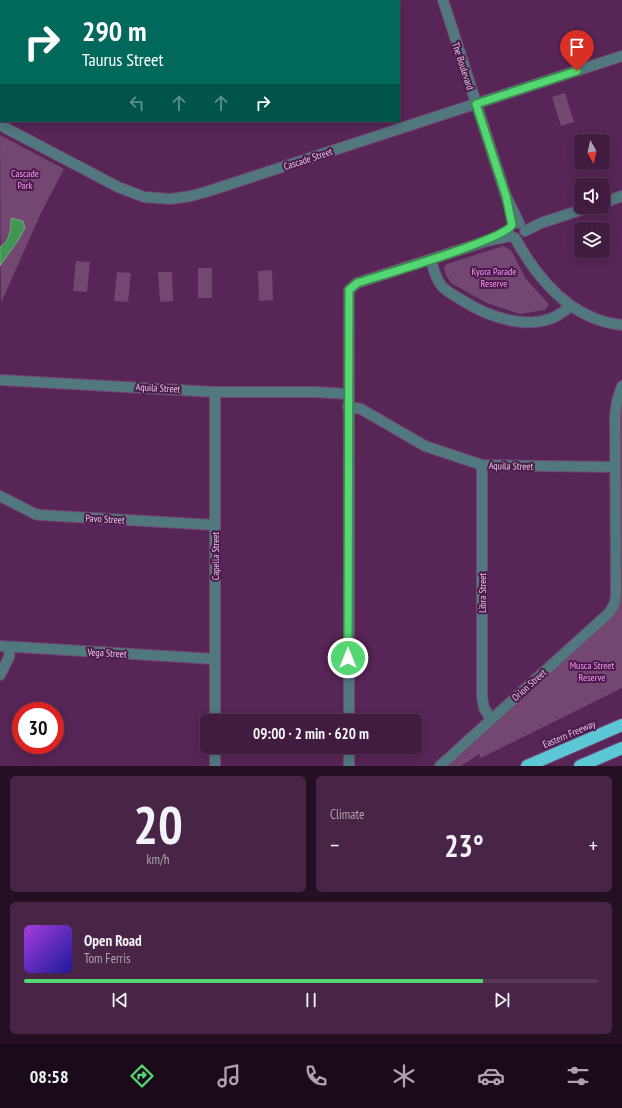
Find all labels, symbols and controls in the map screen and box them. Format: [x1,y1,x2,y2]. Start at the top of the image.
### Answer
text: 290 m [82,12,146,49]
icon: right [16,16,68,68]
pin [560,30,594,71]
icon: arrive [566,36,588,58]
street label: The Boulevard [449,40,477,92]
text: Taurus Street [82,48,163,71]
icon: left [126,92,148,114]
icon: ahead [168,92,190,114]
icon: ahead [210,92,232,114]
icon: right [252,92,274,114]
north arrow [574,134,610,170]
map controls [574,134,610,258]
street label: Cascade Street [282,145,334,173]
park label: Cascade Park [11,167,39,192]
button: sound [574,178,610,214]
button: layers [574,222,610,258]
park label: Kyora Parade Reserve [472,265,516,290]
street label: Aquila Street [135,380,181,396]
street label: Aquila Street [489,459,534,473]
street label: Pavo Street [85,511,125,527]
street label: Capella Street [209,532,222,580]
street label: Libra Street [476,573,489,613]
position arrow [327,637,369,679]
street label: Vega Street [86,645,127,661]
park label: Musca Street Reserve [570,659,614,684]
street label: Orion Street [509,666,549,704]
speed limit sign: 30 [12,702,64,754]
street label: Eastern Freeway [541,717,598,751]
text: 09:00 · 2 min · 620 m [253,724,369,743]
text: 20 [133,791,183,858]
text: Climate [330,806,364,823]
text: 23° [444,826,484,865]
text: − [330,831,339,859]
text: + [589,831,598,859]
text: km/h [146,851,170,868]
text: Open Road [84,931,142,950]
text: Tom Ferris [84,950,130,967]
icon: previous [109,989,131,1011]
icon: pause [300,989,322,1011]
icon: next [491,989,513,1011]
icon: directions [128,1062,156,1090]
icon: music [215,1062,243,1090]
icon: phone [302,1062,330,1090]
icon: climate [390,1062,418,1090]
icon: car [477,1062,505,1090]
icon: filters [564,1062,592,1090]
text: 08:58 [30,1065,69,1088]

